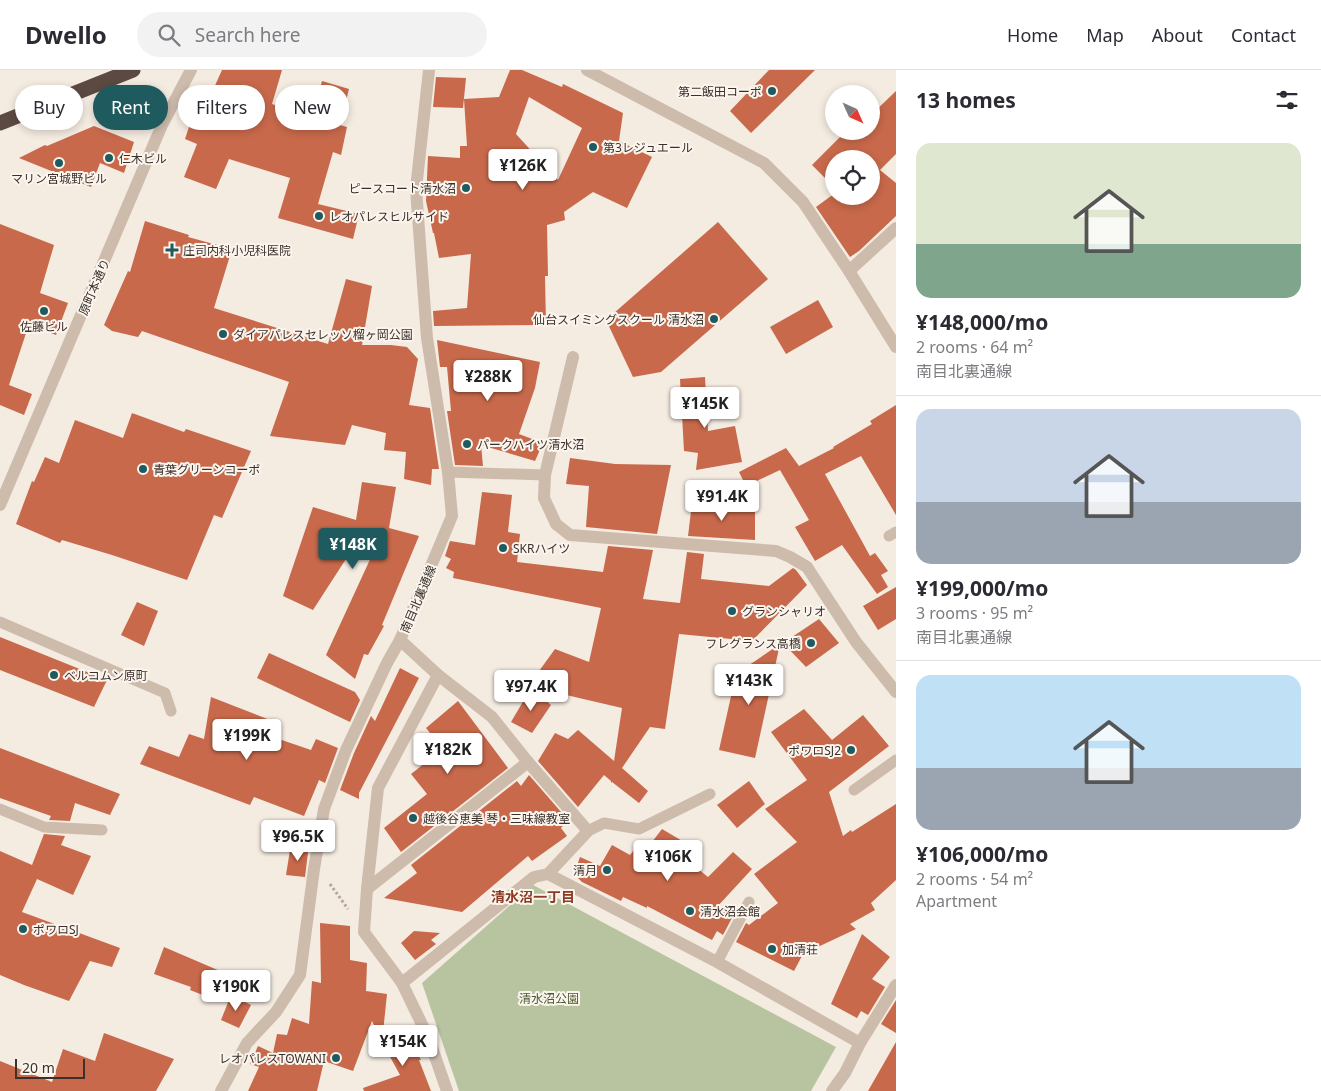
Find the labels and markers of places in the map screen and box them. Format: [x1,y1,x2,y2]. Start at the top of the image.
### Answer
place label: 第二飯田コーポ [678,83,762,100]
marker: 第二飯田コーポ [766,85,778,97]
place label: 第3レジュエール [603,139,693,156]
marker: 第3レジュエール [587,141,599,153]
pin: ¥126K [488,148,558,191]
place label: 仁木ビル [119,150,167,167]
marker: 仁木ビル [103,152,115,164]
marker: マリン宮城野ビル [53,157,65,169]
place label: マリン宮城野ビル [11,170,107,187]
place label: ピースコート清水沼 [349,180,456,197]
marker: ピースコート清水沼 [460,182,472,194]
place label: レオパレスヒルサイド [329,208,449,225]
marker: レオパレスヒルサイド [313,210,325,222]
place label: 庄司内科小児科医院 [183,242,291,259]
marker: 庄司内科小児科医院 [165,243,179,257]
marker: 佐藤ビル [38,305,50,317]
place label: 仙台スイミングスクール 清水沼 [533,311,704,328]
marker: 仙台スイミングスクール 清水沼 [708,313,720,325]
place label: 佐藤ビル [20,318,68,335]
place label: ダイアパレスセレッソ榴ヶ岡公園 [233,326,413,343]
marker: ダイアパレスセレッソ榴ヶ岡公園 [217,328,229,340]
pin: ¥288K [453,360,523,402]
pin: ¥145K [670,386,740,429]
place label: パークハイツ清水沼 [477,436,584,453]
marker: パークハイツ清水沼 [461,438,473,450]
place label: 青葉グリーンコーポ [153,461,260,478]
marker: 青葉グリーンコーポ [137,463,149,475]
pin: ¥91.4K [681,480,763,522]
pin: ¥148K [318,528,388,570]
place label: SKRハイツ [513,540,570,557]
marker: SKRハイツ [497,542,509,554]
place label: グランシャリオ [742,603,826,620]
marker: グランシャリオ [726,605,738,617]
place label: フレグランス高橋 [705,635,801,652]
marker: フレグランス高橋 [805,637,817,649]
pin: ¥143K [714,664,784,706]
place label: ベルコムン原町 [64,667,148,684]
marker: ベルコムン原町 [48,669,60,681]
pin: ¥97.4K [490,670,572,712]
pin: ¥199K [212,718,282,761]
pin: ¥182K [413,732,483,775]
place label: ポワロSJ2 [788,742,841,759]
marker: ポワロSJ2 [845,744,857,756]
place label: 越後谷恵美 琴・三味線教室 [423,810,570,827]
marker: 越後谷恵美 琴・三味線教室 [407,812,419,824]
pin: ¥96.5K [257,820,339,862]
pin: ¥106K [633,840,703,882]
place label: 清月 [573,862,597,879]
marker: 清月 [601,864,613,876]
place label: 清水沼会館 [700,903,760,920]
marker: 清水沼会館 [684,905,696,917]
place label: ポワロSJ [33,921,79,938]
marker: ポワロSJ [17,923,29,935]
place label: 加清荘 [782,941,818,958]
marker: 加清荘 [766,943,778,955]
pin: ¥190K [201,970,271,1012]
pin: ¥154K [368,1024,438,1067]
place label: レオパレスTOWANI [219,1050,326,1067]
marker: レオパレスTOWANI [330,1052,342,1064]

